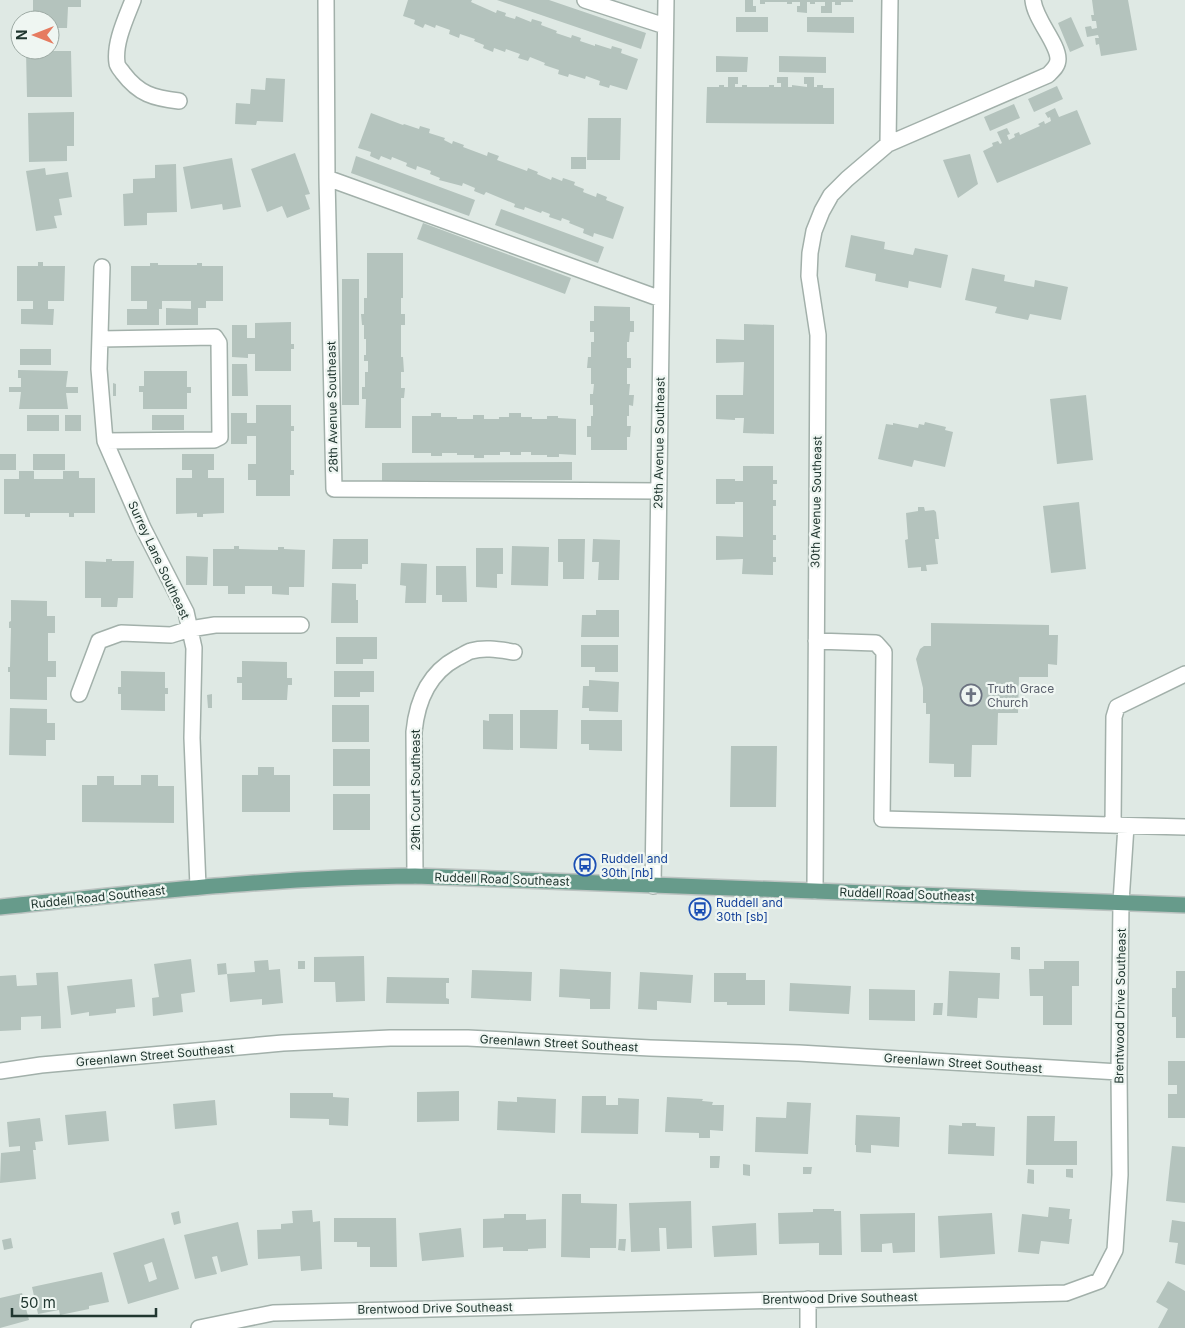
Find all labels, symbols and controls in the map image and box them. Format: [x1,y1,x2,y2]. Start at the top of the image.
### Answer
north arrow [10,10,60,60]
text: N [13,30,30,40]
street label: 28th Avenue Southeast [323,341,341,473]
street label: 29th Avenue Southeast [650,377,668,509]
street label: 30th Avenue Southeast [807,436,825,568]
street label: Surrey Lane Southeast [125,498,193,622]
place label: Truth Grace Church [987,681,1054,710]
church icon: Truth Grace Church [959,683,983,707]
street label: 29th Court Southeast [408,729,423,851]
place label: Ruddell and 30th [nb] [601,851,668,880]
bus stop icon: Ruddell and 30th [nb] [573,853,597,877]
street label: Ruddell Road Southeast [434,869,570,889]
street label: Ruddell Road Southeast [30,882,166,912]
street label: Ruddell Road Southeast [839,884,975,904]
place label: Ruddell and 30th [sb] [716,895,783,924]
bus stop icon: Ruddell and 30th [sb] [688,897,712,921]
street label: Brentwood Drive Southeast [1111,928,1129,1084]
street label: Greenlawn Street Southeast [479,1031,639,1055]
street label: Greenlawn Street Southeast [75,1041,235,1069]
street label: Greenlawn Street Southeast [883,1050,1043,1076]
scale bar [12,1286,156,1318]
street label: Brentwood Drive Southeast [762,1289,918,1307]
text: 50 m [20,1293,56,1312]
street label: Brentwood Drive Southeast [357,1299,513,1317]

